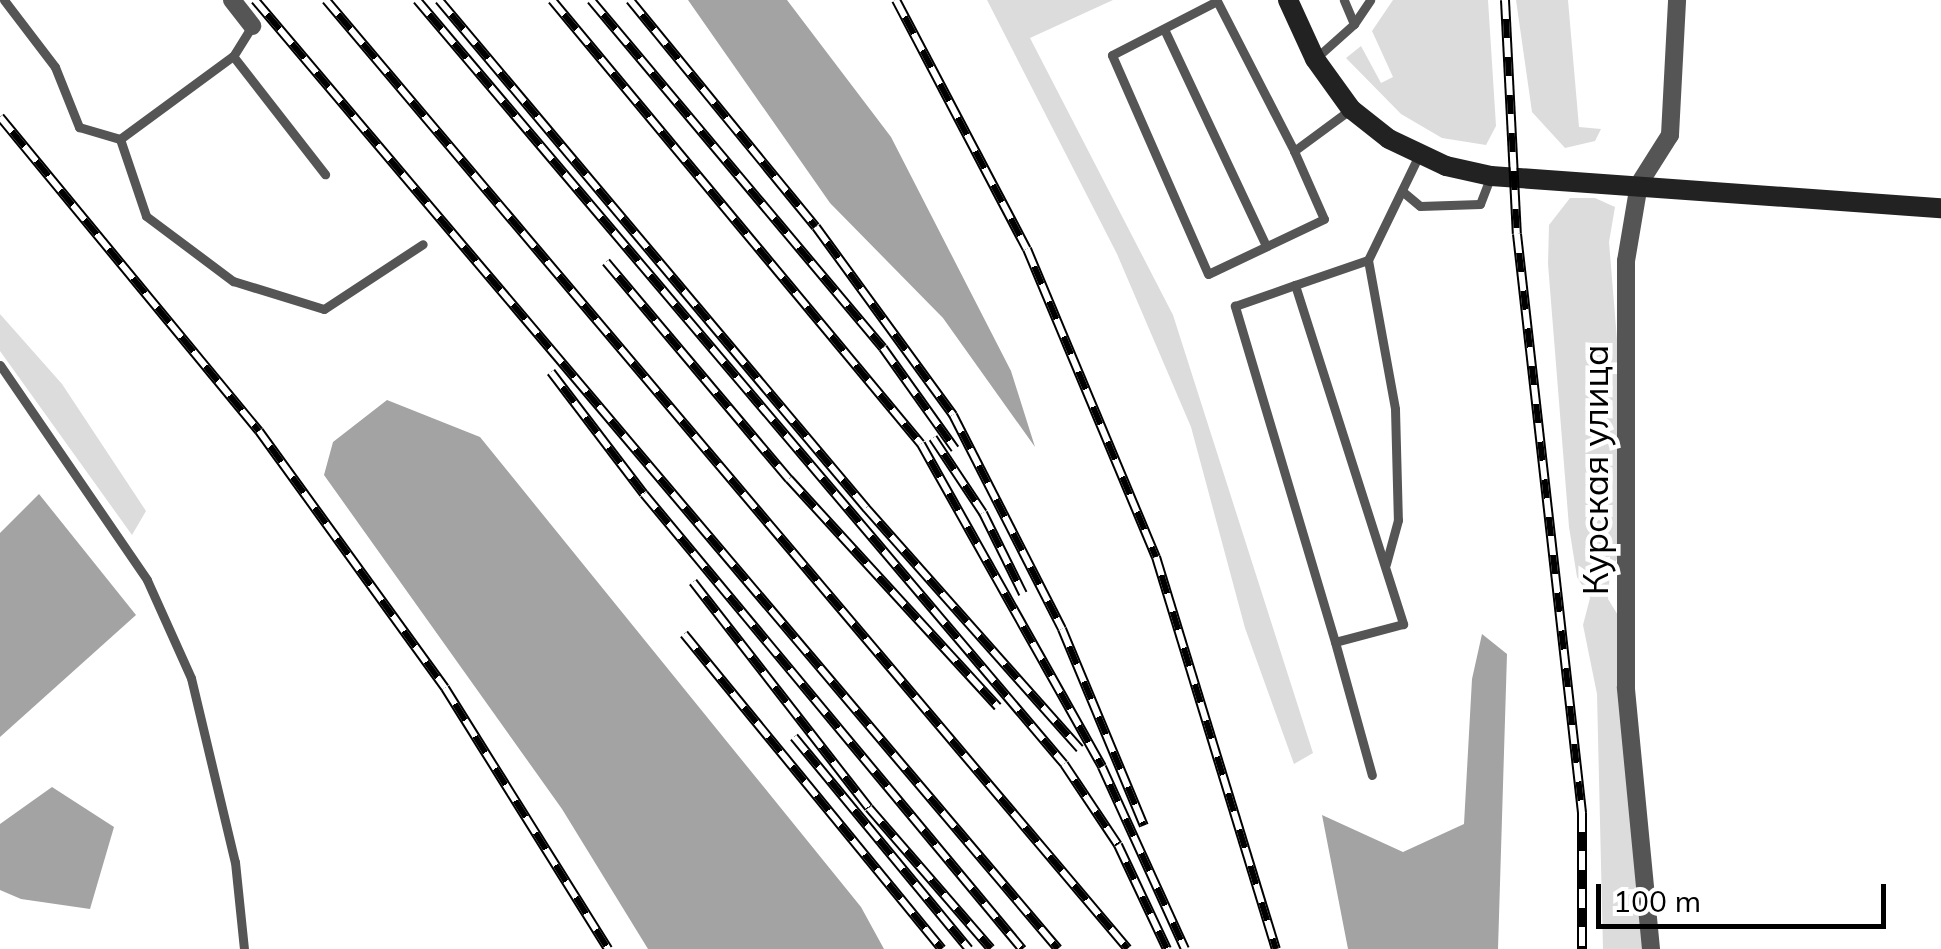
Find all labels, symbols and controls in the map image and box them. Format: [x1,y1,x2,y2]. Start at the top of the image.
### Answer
street label: Курская улица [1574,345,1616,595]
scale bar [1601,864,1891,926]
text: 100 m [1613,882,1701,920]

